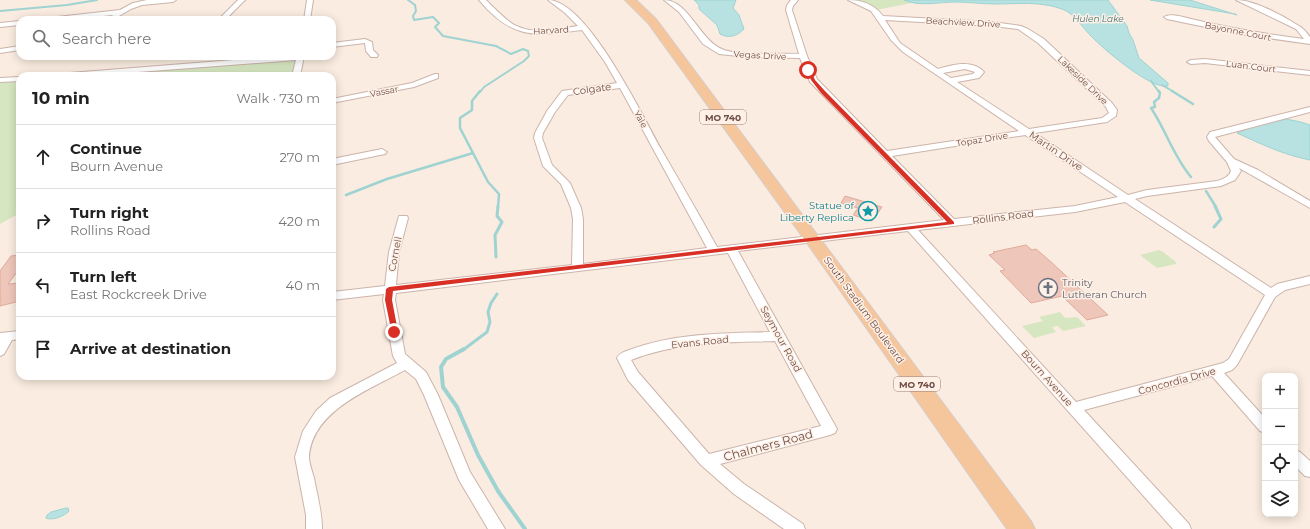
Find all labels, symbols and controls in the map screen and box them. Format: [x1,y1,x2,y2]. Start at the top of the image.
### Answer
water label: Hulen Lake [1072,13,1124,24]
street label: Beachview Drive [925,15,1001,29]
search box [16,16,336,60]
street label: Bayonne Court [1204,19,1273,43]
street label: Harvard [533,24,569,36]
icon: search [30,27,52,49]
text: Search here [62,29,151,48]
street label: Vegas Drive [733,48,787,62]
street label: Lakeside Drive [1056,53,1111,107]
street label: Luan Court [1225,57,1277,75]
route start [799,61,817,79]
street label: Colgate [572,80,612,98]
street label: Vassar [369,83,400,99]
text: 10 min [32,88,90,108]
text: Walk · 730 m [237,90,320,106]
street label: Yale [632,108,651,130]
road number: MO 740 [700,110,746,124]
street label: Martin Drive [1027,128,1085,174]
street label: Topaz Drive [955,129,1009,149]
text: Continue [70,139,142,158]
icon: ahead [32,146,54,168]
text: 270 m [279,149,320,165]
text: Bourn Avenue [70,158,163,174]
place label: Statue of Liberty Replica [780,199,855,224]
place icon: Statue of Liberty Replica [857,200,879,222]
text: Turn right [70,203,149,222]
street label: Rollins Road [971,207,1035,227]
icon: right [32,210,54,232]
text: 420 m [278,213,320,229]
text: Rollins Road [70,222,151,238]
street label: Cornell [385,235,405,273]
street label: South Stadium Boulevard [821,254,907,366]
text: Turn left [70,267,137,286]
icon: left [32,274,54,296]
place label: Trinity Lutheran Church [1062,276,1147,301]
text: 40 m [286,277,320,293]
church icon: Trinity Lutheran Church [1037,277,1059,299]
text: East Rockcreek Drive [70,286,207,302]
street label: Seymour Road [757,304,805,374]
route end [385,323,403,341]
street label: Evans Road [670,332,730,352]
icon: arrive [32,338,54,360]
text: Arrive at destination [70,339,231,358]
street label: Bourn Avenue [1018,347,1076,409]
street label: Concordia Drive [1137,364,1217,398]
map controls [1262,373,1298,517]
button: + [1262,373,1298,409]
road number: MO 740 [894,377,940,391]
button: − [1262,409,1298,445]
street label: Chalmers Road [722,426,814,464]
button: locate [1262,445,1298,481]
button: layers [1262,481,1298,517]

